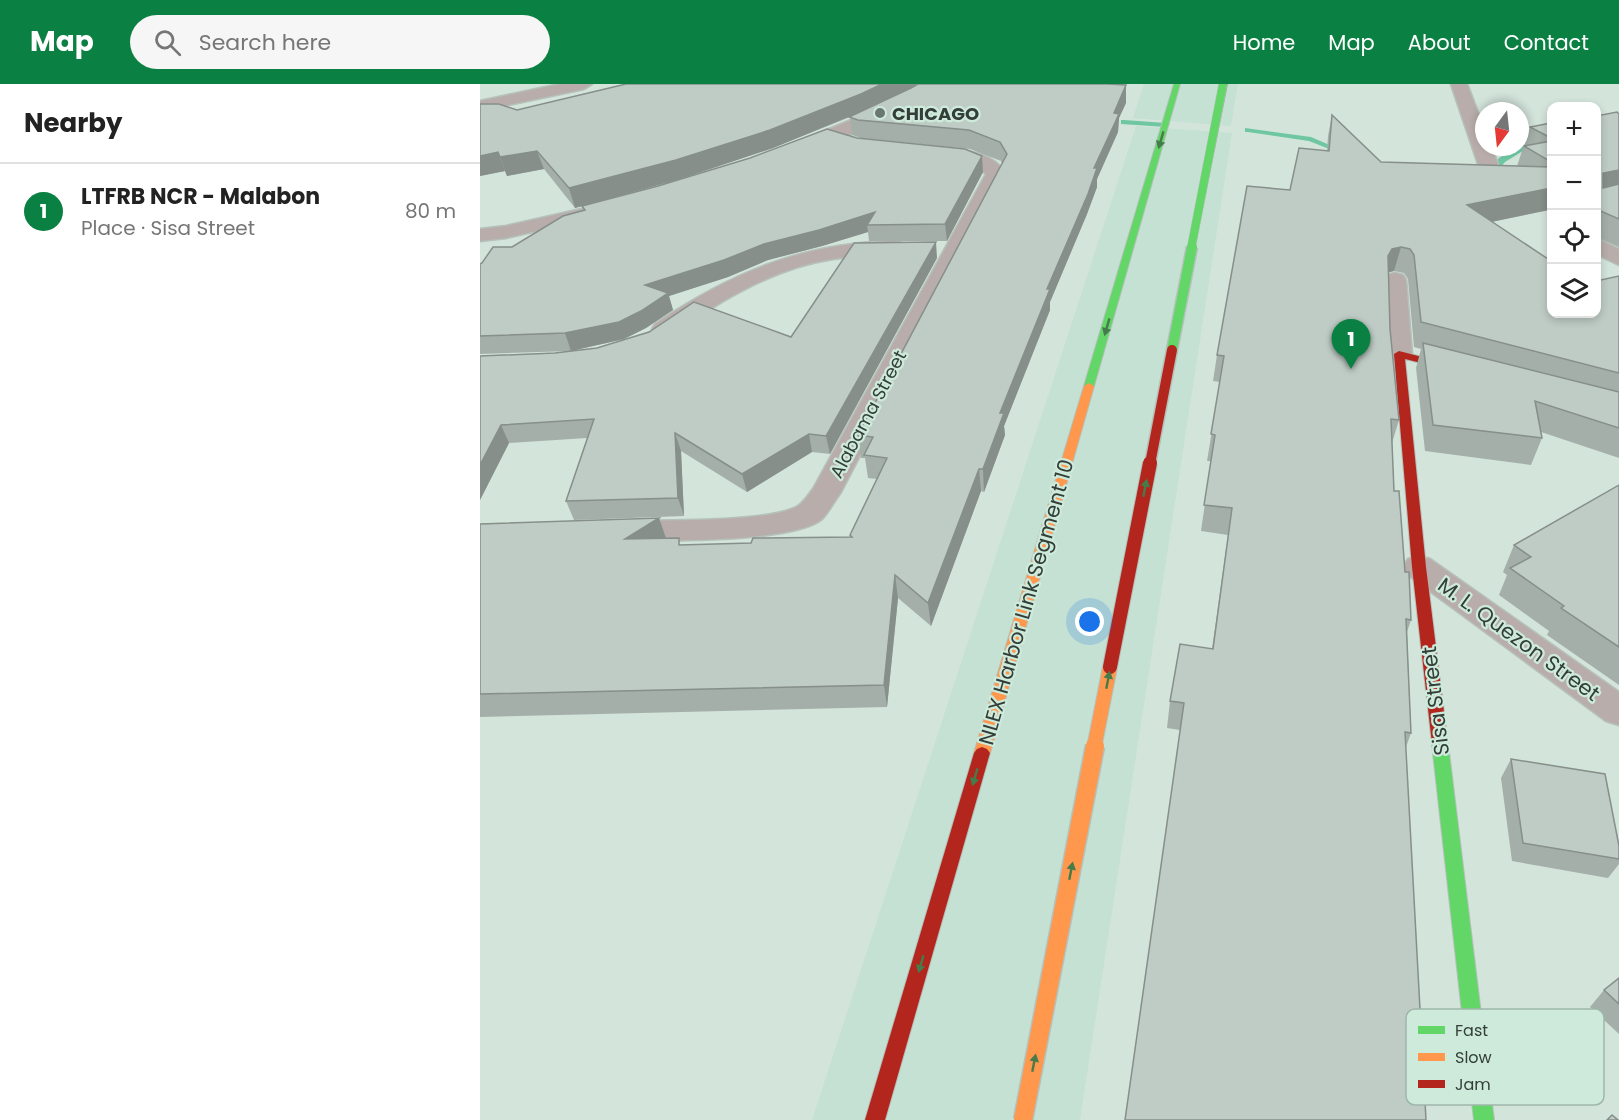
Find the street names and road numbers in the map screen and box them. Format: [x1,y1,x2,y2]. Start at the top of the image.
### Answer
street label: Alabama Street [824,346,912,482]
street label: NLEX Harbor Link Segment 10 [971,456,1081,748]
street label: M. L. Quezon Street [1432,570,1606,708]
street label: Sisa Street [1414,645,1456,757]

